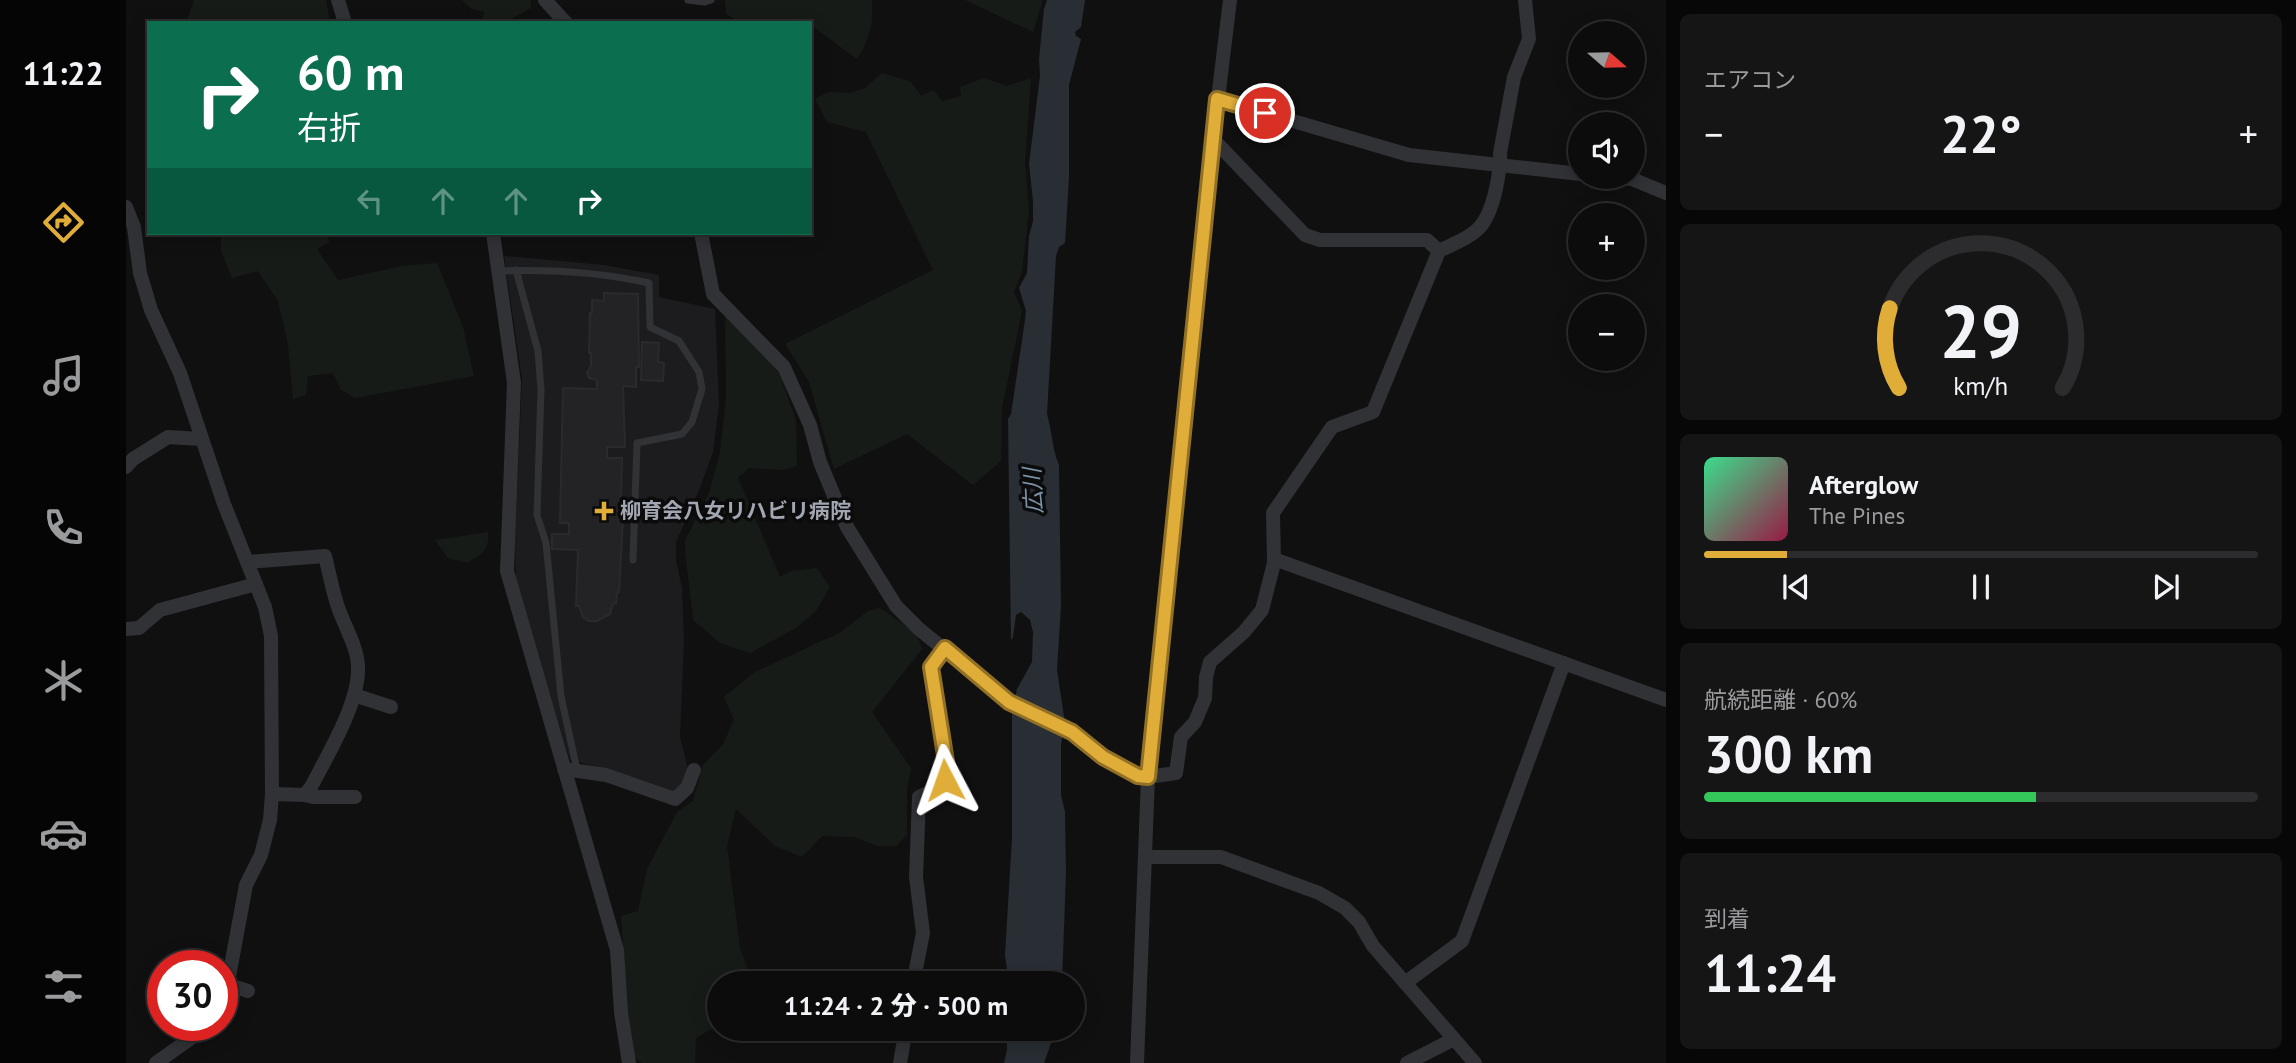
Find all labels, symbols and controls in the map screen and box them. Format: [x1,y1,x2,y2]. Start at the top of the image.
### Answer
north arrow [1568,21,1645,98]
map controls [1568,21,1645,371]
text: 60 m [297,40,404,104]
icon: right [182,49,273,140]
text: 11:22 [22,52,104,94]
text: エアコン [1704,65,1796,94]
pin [1235,83,1295,143]
icon: arrive [1246,94,1284,132]
text: 22° [1940,100,2022,167]
text: 右折 [297,106,361,148]
text: − [1704,109,1723,158]
text: + [2239,109,2258,158]
button: sound [1568,112,1645,189]
icon: left [351,182,389,220]
icon: ahead [424,182,462,220]
icon: ahead [497,182,535,220]
icon: right [570,182,608,220]
icon: directions [39,198,88,247]
button: + [1568,203,1645,280]
text: 29 [1940,284,2022,378]
button: − [1568,294,1645,371]
icon: music [39,351,88,400]
text: km/h [1954,369,2008,401]
water label: 広川 [1017,464,1048,515]
text: Afterglow [1809,468,1918,501]
place label: 柳育会八女リハビリ病院 [620,497,851,524]
marker: 柳育会八女リハビリ病院 [594,501,614,521]
text: The Pines [1809,501,1905,530]
icon: phone [39,503,88,552]
icon: previous [1777,568,1815,606]
icon: pause [1962,568,2000,606]
icon: next [2147,568,2185,606]
icon: climate [39,656,88,705]
text: 航続距離 · 60% [1704,685,1857,714]
text: 300 km [1704,720,1873,787]
position arrow [908,743,982,817]
icon: car [39,809,88,858]
text: 到着 [1704,904,1750,933]
text: 11:24 [1704,939,1836,1006]
speed limit sign: 30 [147,950,238,1041]
icon: filters [39,962,88,1011]
text: 11:24 · 2 分 · 500 m [784,989,1008,1022]

